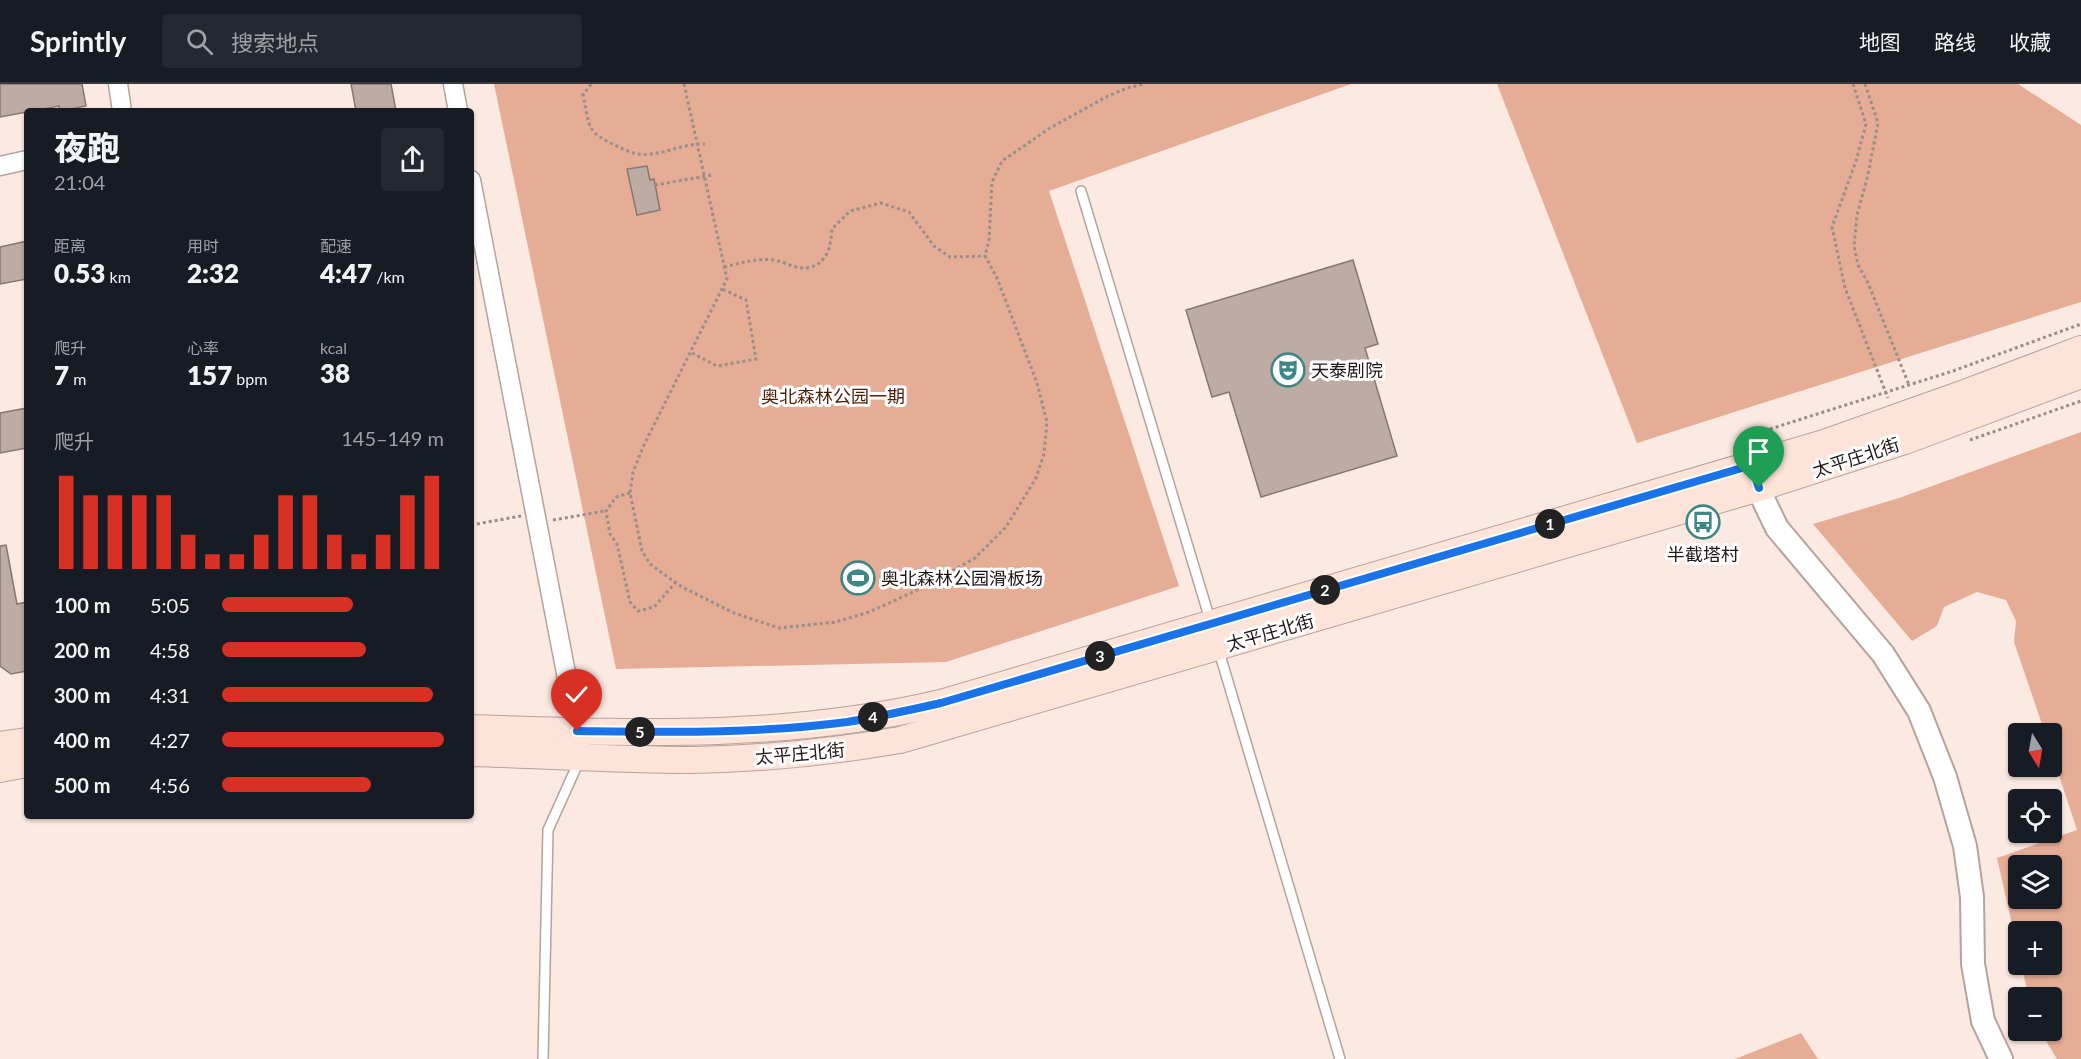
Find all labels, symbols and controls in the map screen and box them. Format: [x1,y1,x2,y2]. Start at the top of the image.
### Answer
search box [162,14,582,68]
text: Sprintly [30,24,126,58]
icon: search [183,25,216,58]
text: 搜索地点 [231,29,319,56]
text: 地图 [1859,29,1901,54]
text: 路线 [1934,29,1976,54]
text: 收藏 [2009,29,2051,54]
text: 夜跑 [54,127,120,167]
button: share [381,128,444,191]
text: 21:04 [54,170,105,194]
text: 距离 [54,236,86,255]
text: 用时 [187,236,219,255]
text: 配速 [320,236,352,255]
text: 0.53 [54,257,105,289]
text: 2:32 [187,257,239,289]
text: 4:47 [320,257,372,289]
text: km [105,267,131,286]
text: /km [372,267,405,286]
text: 爬升 [54,338,86,357]
text: 心率 [187,338,219,357]
text: kcal [320,338,347,357]
theatre icon: 天泰剧院 [1270,352,1306,388]
text: 38 [320,357,350,389]
text: 7 [54,359,69,391]
text: 157 [187,359,232,391]
place label: 天泰剧院 [1311,359,1383,381]
text: m [69,369,86,388]
text: bpm [232,369,267,388]
park label: 奥北森林公园一期 [761,385,905,407]
text: 145–149 m [341,426,444,450]
pin [1733,426,1784,488]
text: 爬升 [54,429,94,453]
street label: 太平庄北街 [1810,433,1902,481]
icon: arrive [1742,435,1775,468]
bus stop icon: 半截塔村 [1685,504,1721,540]
pin: 1 [1535,509,1565,539]
text: 1 [1545,514,1555,533]
place label: 半截塔村 [1667,543,1739,565]
sports icon: 奥北森林公园滑板场 [840,560,876,596]
place label: 奥北森林公园滑板场 [881,567,1043,589]
pin: 2 [1310,575,1340,605]
text: 2 [1320,580,1330,599]
text: 100 m [54,593,110,617]
text: 5:05 [150,593,190,617]
street label: 太平庄北街 [1224,609,1316,655]
text: 200 m [54,638,110,662]
text: 4:58 [150,638,190,662]
pin: 3 [1085,641,1115,671]
text: 3 [1095,646,1105,665]
pin [551,669,602,731]
icon: check [560,678,593,711]
text: 300 m [54,683,110,707]
text: 4:31 [150,683,190,707]
pin: 4 [858,702,888,732]
text: 4 [868,707,878,726]
pin: 5 [625,717,655,747]
text: 5 [635,722,645,741]
north arrow [2008,723,2062,777]
map controls [2008,723,2062,1041]
text: 400 m [54,728,110,752]
text: 4:27 [150,728,190,752]
street label: 太平庄北街 [754,738,846,768]
text: 500 m [54,773,110,797]
text: 4:56 [150,773,190,797]
button: locate [2008,789,2062,843]
button: layers [2008,855,2062,909]
button: + [2008,921,2062,975]
button: − [2008,987,2062,1041]

